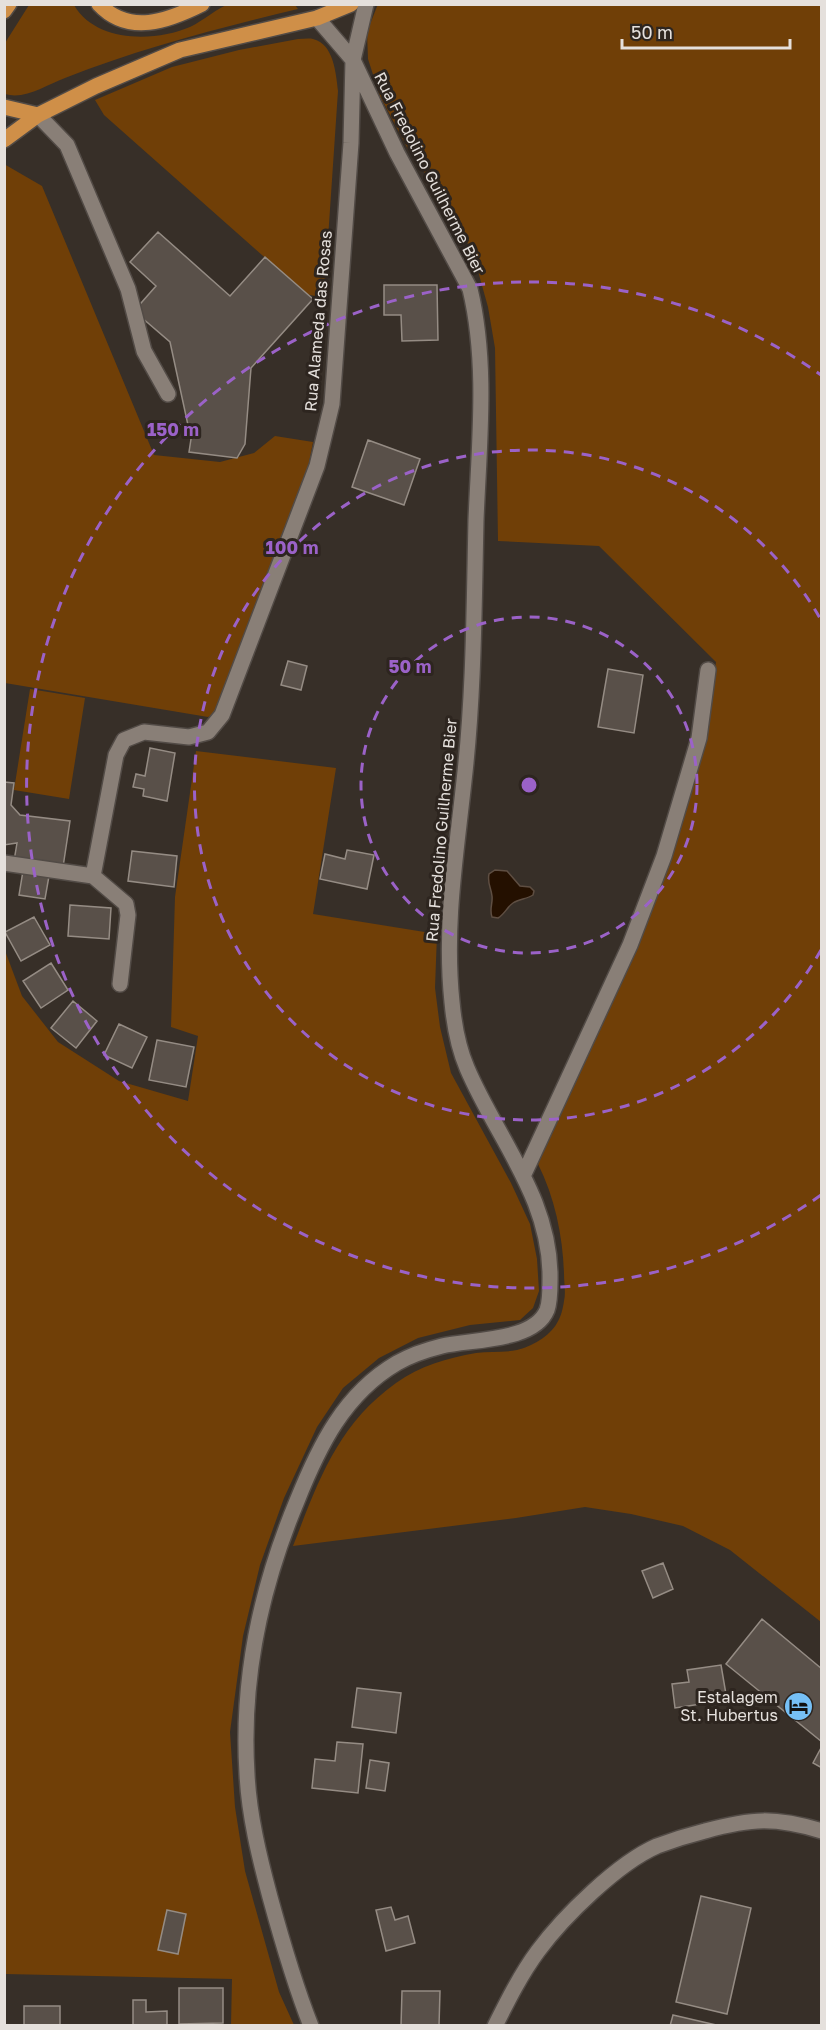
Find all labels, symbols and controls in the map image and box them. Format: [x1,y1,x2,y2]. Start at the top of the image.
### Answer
scale bar [622,12,790,50]
text: 50 m [631,21,673,43]
street label: Rua Fredolino Guilherme Bier [370,69,490,277]
street label: Rua Alameda das Rosas [300,230,336,412]
text: 150 m [147,418,199,440]
text: 100 m [266,536,318,558]
text: 50 m [389,655,431,677]
street label: Rua Fredolino Guilherme Bier [421,717,461,943]
centre of rings [519,775,539,795]
place label: Estalagem St. Hubertus [680,1687,778,1725]
hotel icon: Estalagem St. Hubertus [783,1690,815,1722]

